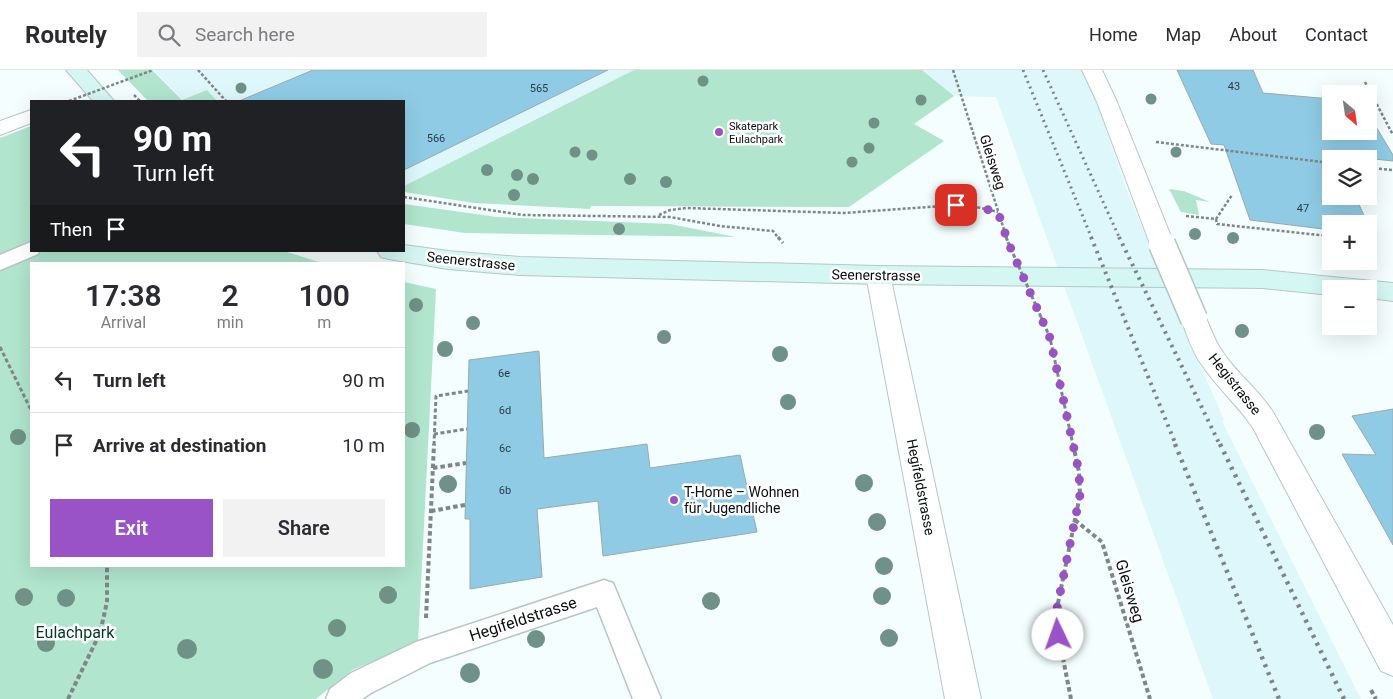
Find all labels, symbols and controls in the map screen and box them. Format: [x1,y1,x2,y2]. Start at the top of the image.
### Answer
search box [137,12,487,57]
text: Routely [25,21,107,49]
icon: search [155,21,183,49]
text: Search here [195,23,295,46]
text: Home [1089,24,1138,45]
text: Map [1166,24,1201,45]
text: About [1229,24,1277,45]
text: Contact [1305,24,1368,45]
house number: 43 [1228,80,1240,93]
house number: 565 [530,82,548,95]
north arrow [1322,85,1378,140]
map controls [1322,85,1377,335]
text: 90 m [133,119,212,160]
icon: left [50,120,115,185]
place label: Skatepark Eulachpark [729,120,784,146]
marker: Skatepark Eulachpark [713,126,725,138]
house number: 566 [427,132,445,145]
street label: Gleisweg [977,133,1009,191]
button: layers [1322,150,1377,205]
text: Turn left [133,161,214,186]
pin [935,184,977,226]
icon: arrive [942,191,970,219]
house number: 47 [1297,202,1309,215]
icon: arrive [102,215,130,243]
button: + [1322,215,1377,270]
text: Then [50,218,92,241]
street label: Seenerstrasse [426,248,516,274]
street label: Seenerstrasse [831,266,921,284]
text: 17:38 [85,278,162,313]
text: 2 [222,278,239,313]
text: 100 [299,278,350,313]
button: − [1322,280,1377,335]
text: Arrival [101,313,146,332]
text: min [217,313,244,332]
text: m [317,313,331,332]
street label: Hegistrasse [1205,350,1265,418]
icon: left [50,366,78,394]
house number: 6e [498,367,510,380]
text: Turn left [93,369,166,392]
text: 90 m [342,369,385,392]
house number: 6d [499,404,511,417]
icon: arrive [50,431,78,459]
text: Arrive at destination [93,434,266,457]
text: 10 m [342,434,385,457]
street label: Hegifeldstrasse [904,437,938,537]
house number: 6c [499,442,511,455]
house number: 6b [499,484,511,497]
place label: T-Home – Wohnen für Jugendliche [684,484,799,516]
marker: T-Home – Wohnen für Jugendliche [668,494,680,506]
button: Exit [50,499,213,557]
button: Share [223,499,385,557]
street label: Gleisweg [1111,557,1149,625]
street label: Hegifeldstrasse [467,593,579,645]
position arrow [1031,608,1083,660]
park label: Eulachpark [36,623,115,642]

